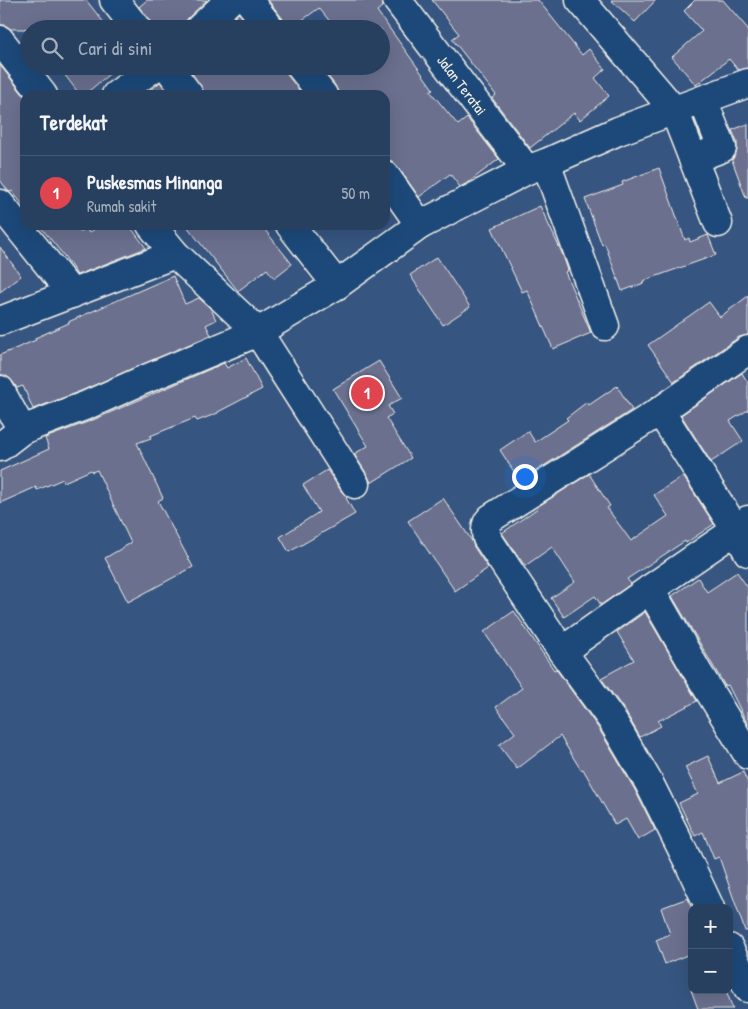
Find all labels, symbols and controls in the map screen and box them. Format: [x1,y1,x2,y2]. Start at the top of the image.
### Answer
search box [20,20,390,75]
icon: search [38,34,66,62]
text: Cari di sini [78,35,152,61]
street label: Jalan Teratai [432,50,492,120]
text: Terdekat [40,108,107,137]
text: Puskesmas Minanga [87,169,222,195]
text: 1 [53,182,59,204]
text: 50 m [342,182,370,204]
text: Rumah sakit [87,195,156,217]
pin: 1 [351,374,383,412]
your location [512,464,538,490]
map controls [688,904,733,994]
button: + [688,904,733,949]
button: − [688,949,733,994]

